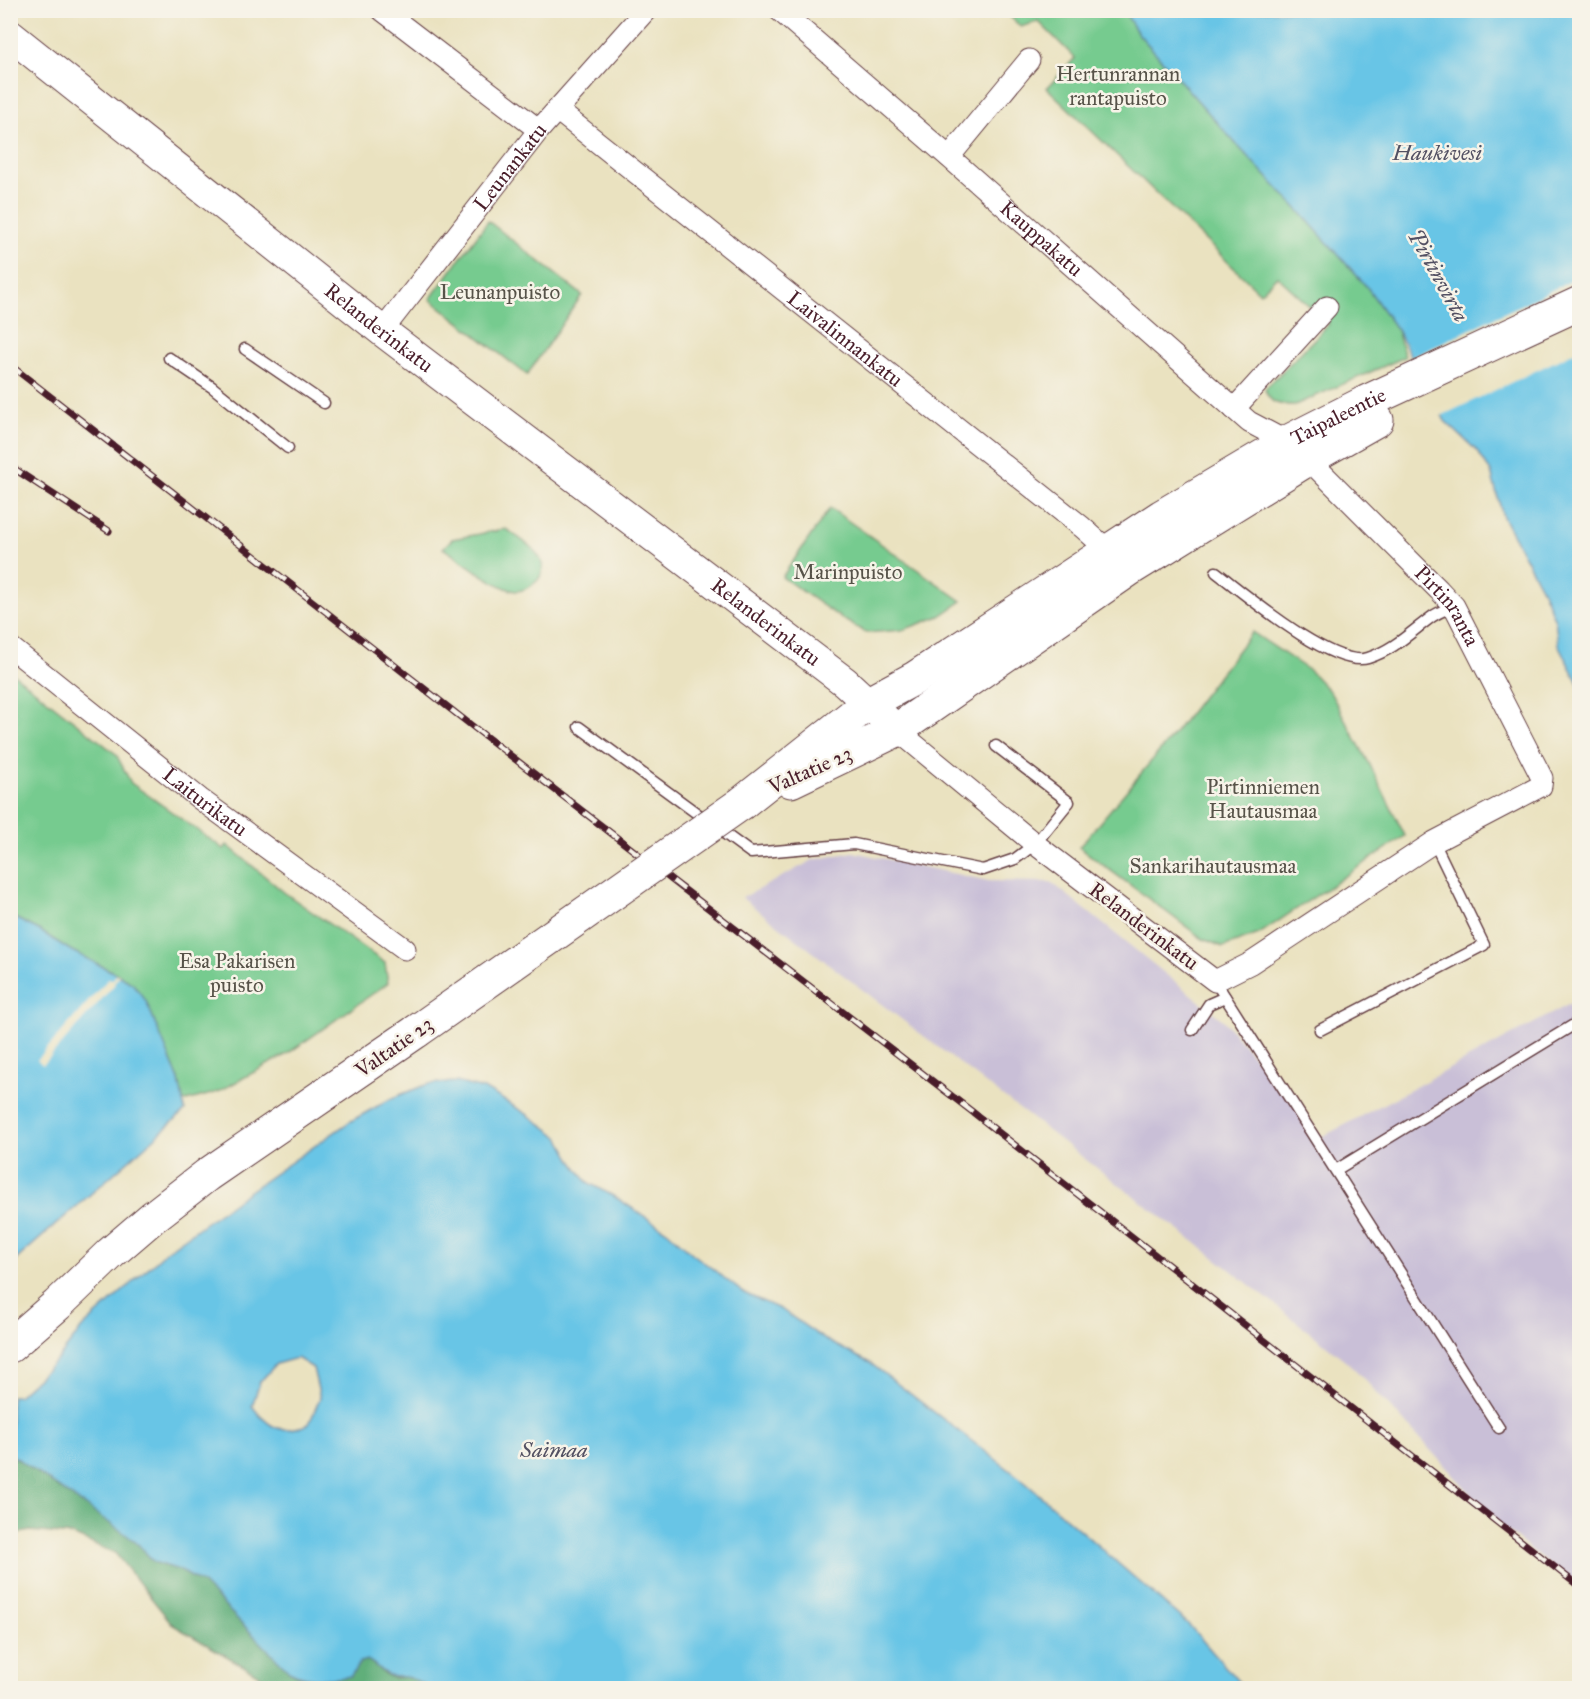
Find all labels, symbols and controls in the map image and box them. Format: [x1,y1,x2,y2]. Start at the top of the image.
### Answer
park label: Hertunrannan rantapuisto [1056,61,1180,111]
street label: Leunankatu [468,118,552,216]
water label: Haukivesi [1391,139,1482,166]
street label: Kauppakatu [994,195,1088,282]
water label: Pirtinvirta [1402,224,1475,326]
street label: Relanderinkatu [319,277,439,378]
park label: Leunanpuisto [440,279,560,305]
street label: Laivalinnankatu [782,285,908,393]
street label: Taipaleentie [1286,381,1390,451]
park label: Marinpuisto [794,559,903,585]
street label: Pirtinranta [1409,560,1485,650]
street label: Relanderinkatu [706,572,826,672]
street label: Valtatie 23 [763,740,856,800]
street label: Laiturikatu [157,761,252,842]
park label: Pirtinniemen Hautausmaa [1206,774,1320,824]
park label: Sankarihautausmaa [1130,853,1297,879]
street label: Relanderinkatu [1084,876,1204,976]
park label: Esa Pakarisen puisto [179,948,295,998]
street label: Valtatie 23 [349,1011,438,1084]
water label: Saimaa [519,1436,588,1463]

